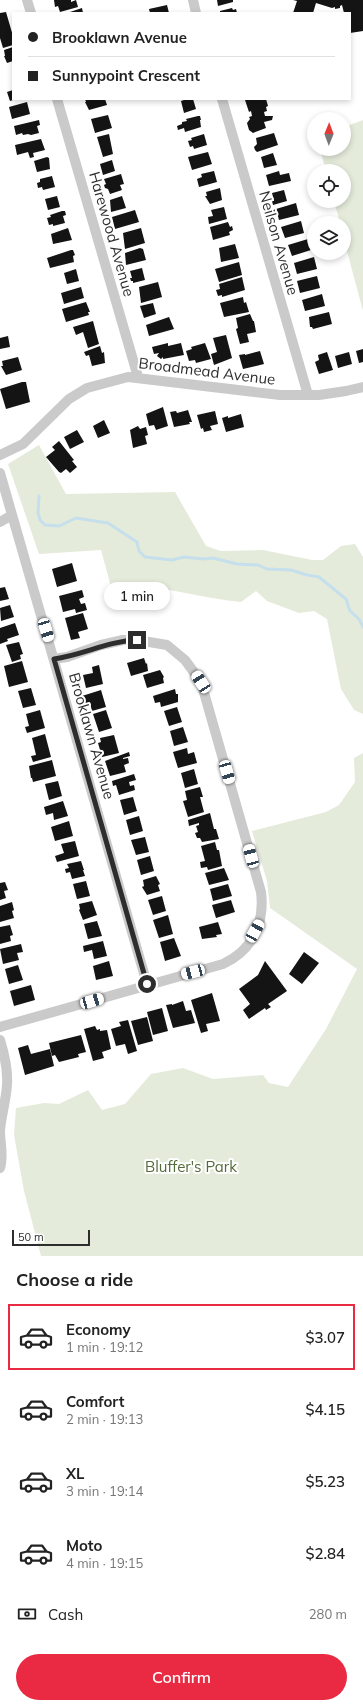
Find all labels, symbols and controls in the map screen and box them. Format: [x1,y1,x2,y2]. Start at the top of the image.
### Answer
text: Brooklawn Avenue [52,28,187,47]
text: Sunnypoint Crescent [52,66,200,85]
north arrow [307,112,351,156]
map controls [307,112,351,260]
button: locate [307,164,351,208]
street label: Harewood Avenue [85,169,139,299]
street label: Neilson Avenue [255,189,303,297]
button: layers [307,216,351,260]
street label: Broadmead Avenue [138,353,276,389]
callout: 1 min [104,582,170,610]
text: 1 min [120,588,154,604]
car [37,617,55,643]
route end [128,631,146,649]
car [189,669,213,695]
street label: Brooklawn Avenue [65,670,119,802]
car [218,759,236,785]
car [242,843,260,869]
car [244,918,266,944]
car [180,963,206,981]
route start [138,975,156,993]
car [79,992,105,1010]
park label: Bluffer's Park [145,1157,237,1176]
scale bar [12,1228,90,1247]
text: 50 m [18,1230,44,1244]
text: Choose a ride [16,1268,133,1291]
icon: car [18,1319,54,1355]
text: Economy [66,1320,131,1339]
text: $3.07 [305,1328,345,1347]
text: 1 min · 19:12 [66,1339,143,1355]
icon: car [18,1391,54,1427]
text: Comfort [66,1392,124,1411]
text: $4.15 [305,1400,345,1419]
text: 2 min · 19:13 [66,1411,143,1427]
icon: car [18,1463,54,1499]
text: XL [66,1464,84,1483]
text: $5.23 [305,1472,345,1491]
text: 3 min · 19:14 [66,1483,143,1499]
icon: car [18,1535,54,1571]
text: Moto [66,1536,102,1555]
text: $2.84 [305,1544,345,1563]
text: 4 min · 19:15 [66,1555,143,1571]
icon: cash [16,1603,38,1625]
text: Cash [48,1605,83,1624]
text: 280 m [309,1606,347,1622]
button: Confirm [16,1654,347,1700]

